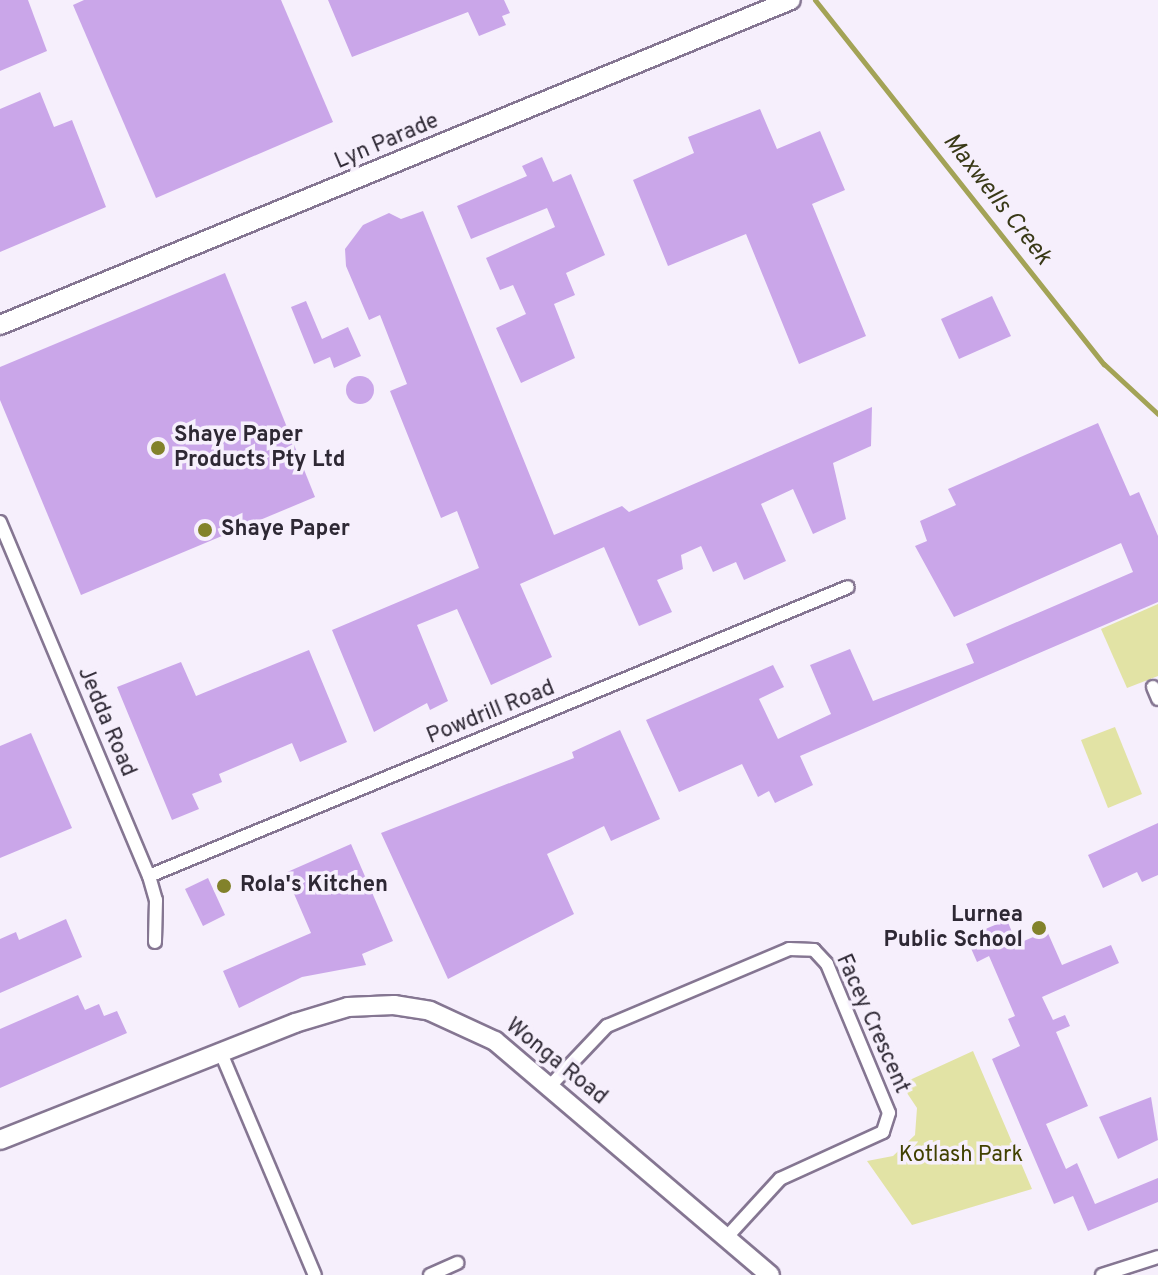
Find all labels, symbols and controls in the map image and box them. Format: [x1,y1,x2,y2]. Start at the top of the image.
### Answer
street label: Lyn Parade [331,108,443,176]
water label: Maxwells Creek [936,128,1056,272]
place label: Shaye Paper Products Pty Ltd [174,422,345,474]
marker: Shaye Paper Products Pty Ltd [149,439,167,457]
place label: Shaye Paper [221,517,350,543]
marker: Shaye Paper [196,521,214,539]
street label: Jedda Road [71,663,141,781]
street label: Powdrill Road [423,675,559,751]
place label: Rola's Kitchen [240,873,388,899]
marker: Rola's Kitchen [215,877,233,895]
place label: Lurnea Public School [884,902,1023,954]
marker: Lurnea Public School [1030,919,1048,937]
street label: Facey Crescent [830,950,914,1098]
street label: Wonga Road [500,1013,612,1111]
park label: Kotlash Park [899,1143,1023,1169]

